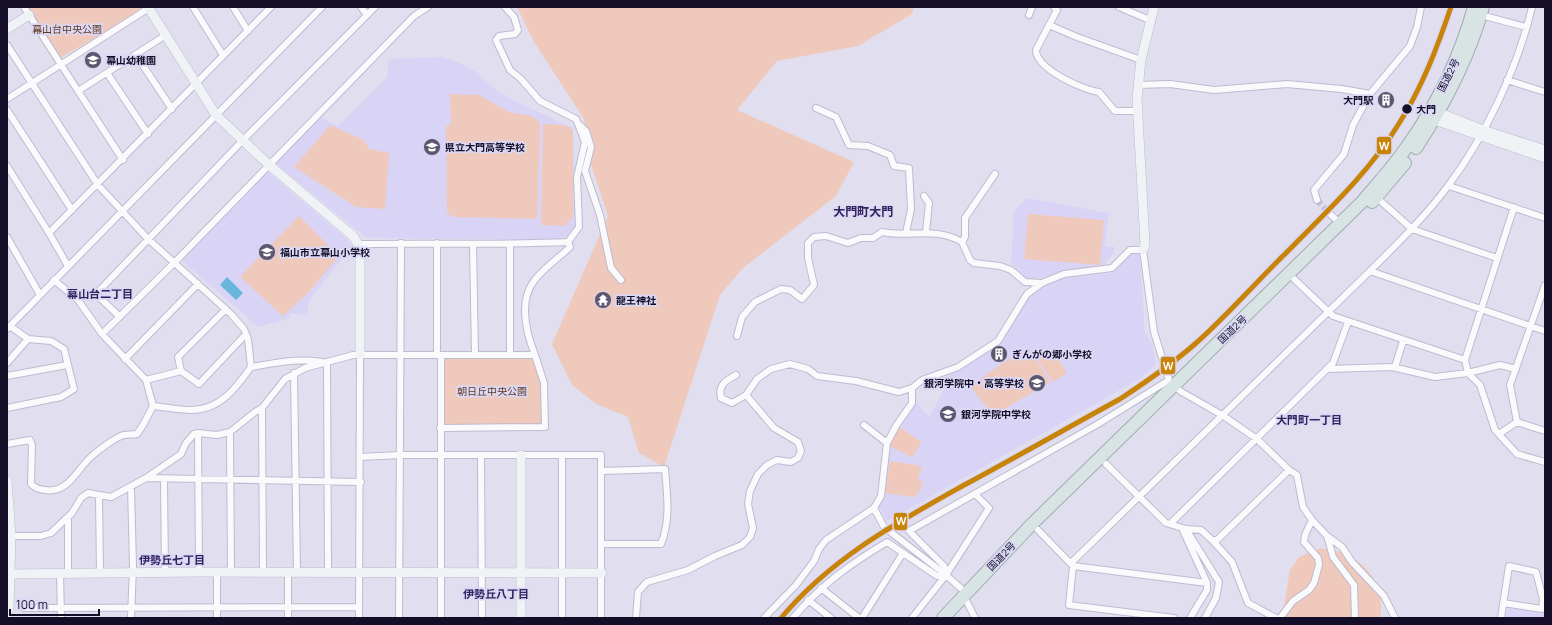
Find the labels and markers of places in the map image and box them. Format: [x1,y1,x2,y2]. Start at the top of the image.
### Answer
school or university icon: 幕山幼稚園 [83,50,103,70]
place label: 幕山幼稚園 [106,53,156,67]
building icon: 大門駅 [1376,90,1396,110]
place label: 大門駅 [1343,93,1374,107]
marker: 大門 [1400,102,1414,116]
place label: 大門 [1416,102,1436,116]
school or university icon: 県立大門高等学校 [422,137,442,157]
place label: 県立大門高等学校 [445,140,525,154]
school or university icon: 福山市立幕山小学校 [257,242,277,262]
place label: 福山市立幕山小学校 [280,245,370,259]
temple icon: 龍王神社 [593,290,613,310]
place label: 龍王神社 [616,293,657,307]
building icon: ぎんがの郷小学校 [989,344,1009,364]
place label: ぎんがの郷小学校 [1012,347,1092,361]
school or university icon: 銀河学院中・高等学校 [1027,373,1047,393]
place label: 銀河学院中・高等学校 [924,376,1024,390]
school or university icon: 銀河学院中学校 [938,404,958,424]
place label: 銀河学院中学校 [961,407,1031,421]

